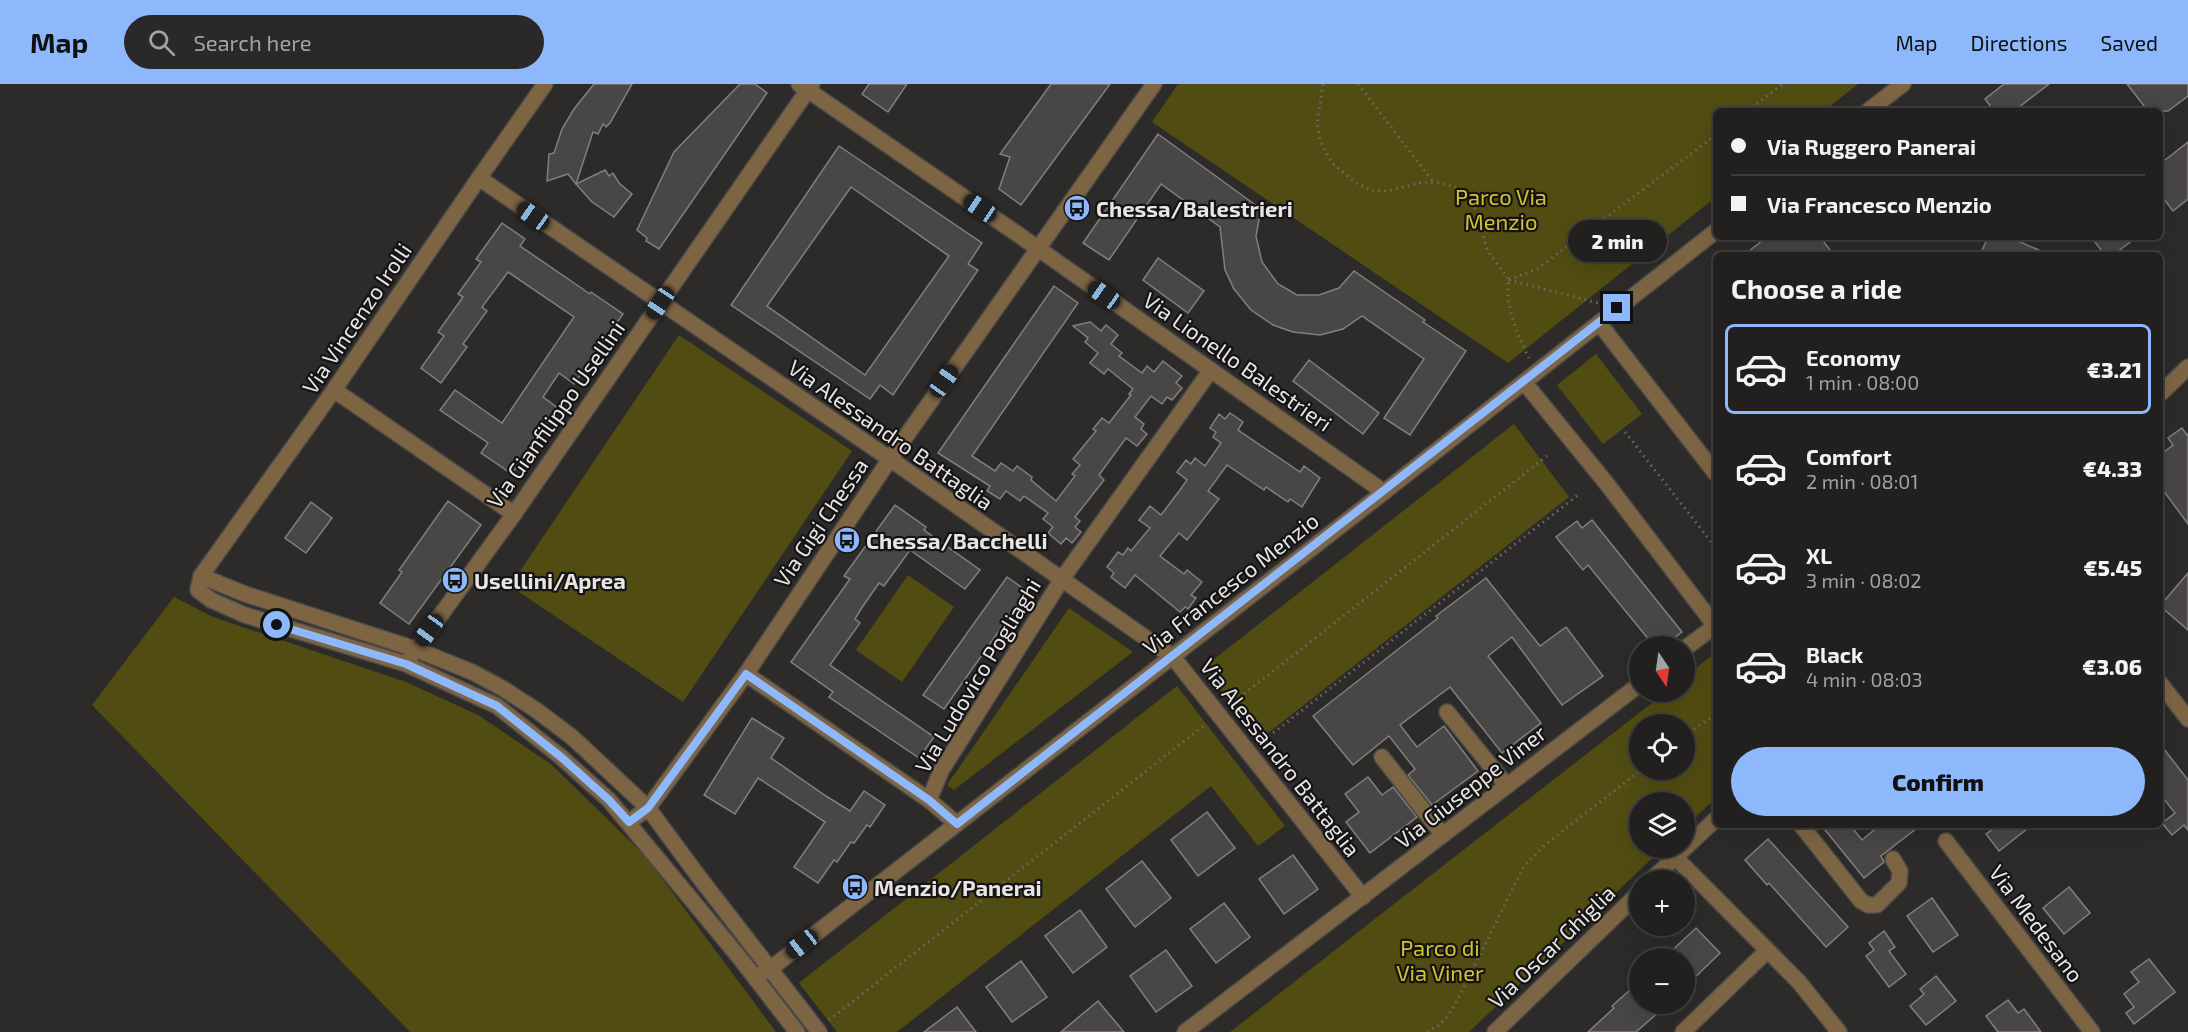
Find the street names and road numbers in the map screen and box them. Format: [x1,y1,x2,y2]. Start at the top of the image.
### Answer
street label: Via Vincenzo Irolli [296,238,416,398]
street label: Via Lionello Balestrieri [1139,286,1337,436]
street label: Via Gianfilippo Usellini [481,315,629,513]
street label: Via Alessandro Battaglia [784,353,998,515]
street label: Via Gigi Chessa [767,453,873,591]
street label: Via Francesco Menzio [1137,506,1323,660]
street label: Via Ludovico Pogliaghi [909,573,1045,777]
street label: Via Alessandro Battaglia [1196,653,1366,861]
street label: Via Giuseppe Viner [1389,719,1551,853]
street label: Via Medesano [1985,859,2089,987]
street label: Via Oscar Ghiglia [1482,879,1620,1013]

